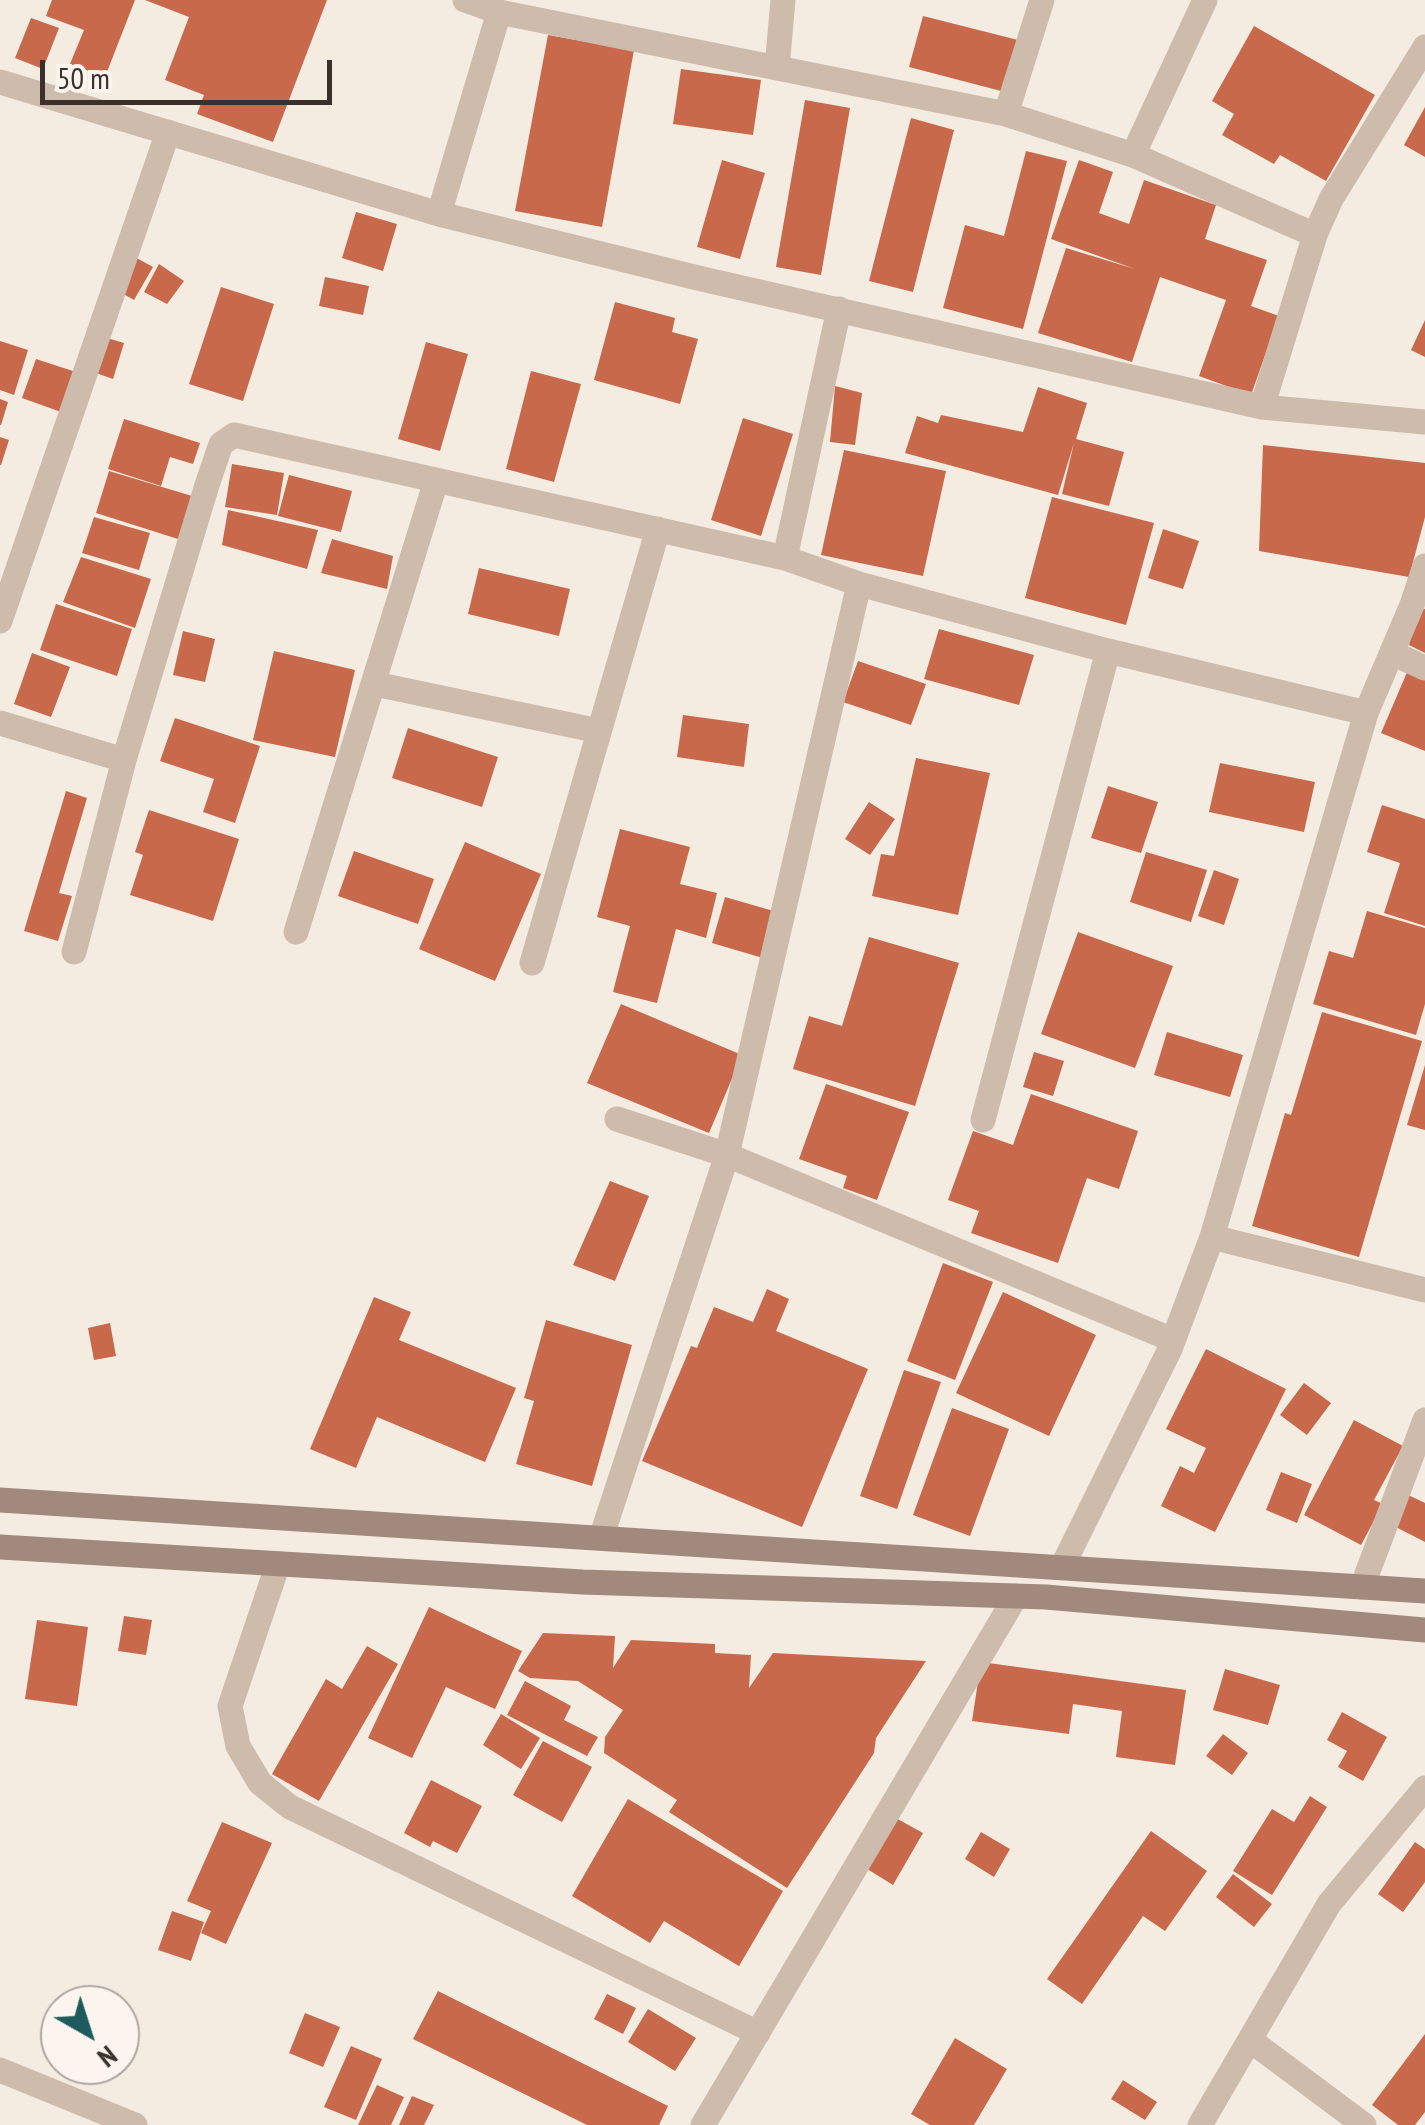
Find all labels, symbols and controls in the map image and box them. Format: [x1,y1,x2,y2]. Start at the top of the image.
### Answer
scale bar [45,40,338,102]
text: 50 m [57,58,110,97]
north arrow [40,1985,140,2085]
text: N [90,2038,125,2076]

